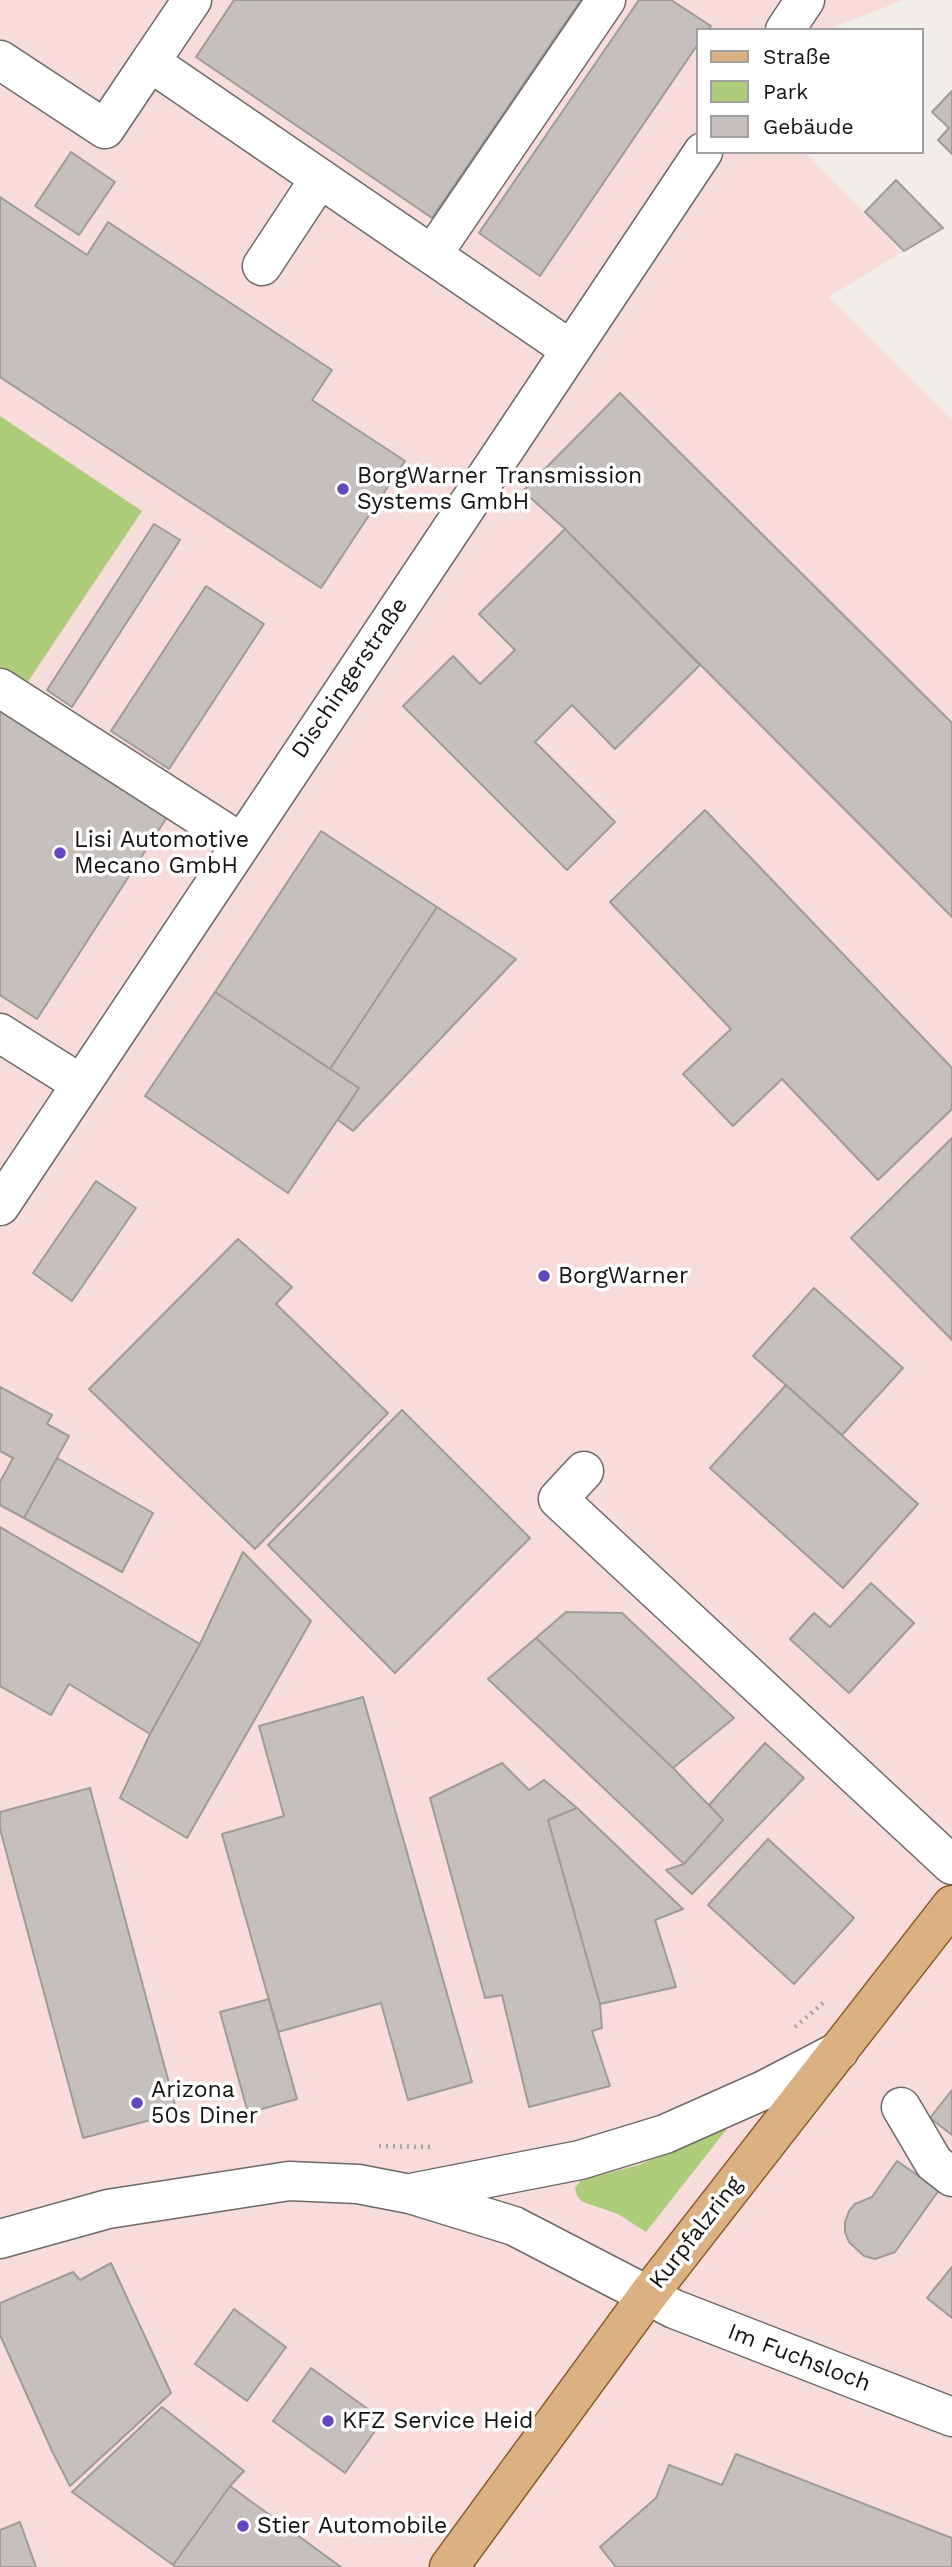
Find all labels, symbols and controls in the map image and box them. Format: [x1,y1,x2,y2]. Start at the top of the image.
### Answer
legend [696,28,924,154]
text: Straße [763,44,831,69]
text: Park [763,79,808,104]
text: Gebäude [763,114,854,139]
place label: BorgWarner Transmission Systems GmbH [357,462,642,516]
marker: BorgWarner Transmission Systems GmbH [335,481,351,497]
street label: Dischingerstraße [286,592,414,764]
place label: Lisi Automotive Mecano GmbH [74,826,249,880]
marker: Lisi Automotive Mecano GmbH [52,845,68,861]
place label: BorgWarner [558,1262,688,1290]
marker: BorgWarner [536,1268,552,1284]
place label: Arizona 50s Diner [151,2076,258,2130]
marker: Arizona 50s Diner [129,2095,145,2111]
street label: Kurpfalzring [644,2171,748,2295]
street label: Im Fuchsloch [724,2318,874,2398]
place label: KFZ Service Heid [342,2407,533,2435]
marker: KFZ Service Heid [320,2413,336,2429]
place label: Stier Automobile [257,2512,447,2540]
marker: Stier Automobile [235,2518,251,2534]

